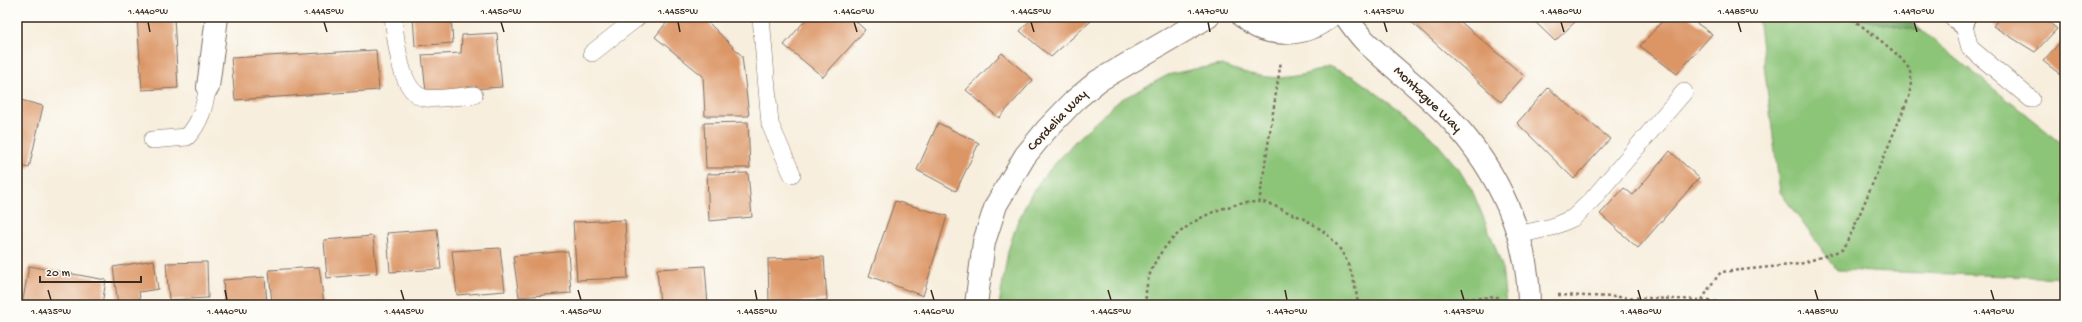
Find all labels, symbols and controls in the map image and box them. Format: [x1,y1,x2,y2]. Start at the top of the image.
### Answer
text: 1.4440°W [127,6,169,18]
text: 1.4445°W [303,6,344,18]
text: 1.4450°W [480,6,522,18]
text: 1.4455°W [657,6,699,18]
text: 1.4460°W [833,6,875,18]
text: 1.4465°W [1010,6,1051,18]
text: 1.4470°W [1187,6,1229,18]
text: 1.4475°W [1363,6,1405,18]
text: 1.4480°W [1540,6,1582,18]
text: 1.4485°W [1717,6,1759,18]
text: 1.4490°W [1893,6,1935,18]
street label: Montague Way [1389,63,1465,137]
street label: Cordelia Way [1024,87,1092,155]
scale bar [40,258,141,284]
text: 20 m [46,267,71,281]
text: 1.4435°W [30,306,72,318]
text: 1.4440°W [206,306,248,318]
text: 1.4445°W [383,306,424,318]
text: 1.4450°W [560,306,602,318]
text: 1.4455°W [736,306,778,318]
text: 1.4460°W [913,306,955,318]
text: 1.4465°W [1090,306,1131,318]
text: 1.4470°W [1266,306,1308,318]
text: 1.4475°W [1443,306,1485,318]
text: 1.4480°W [1620,306,1662,318]
text: 1.4485°W [1797,306,1839,318]
text: 1.4490°W [1973,306,2015,318]

